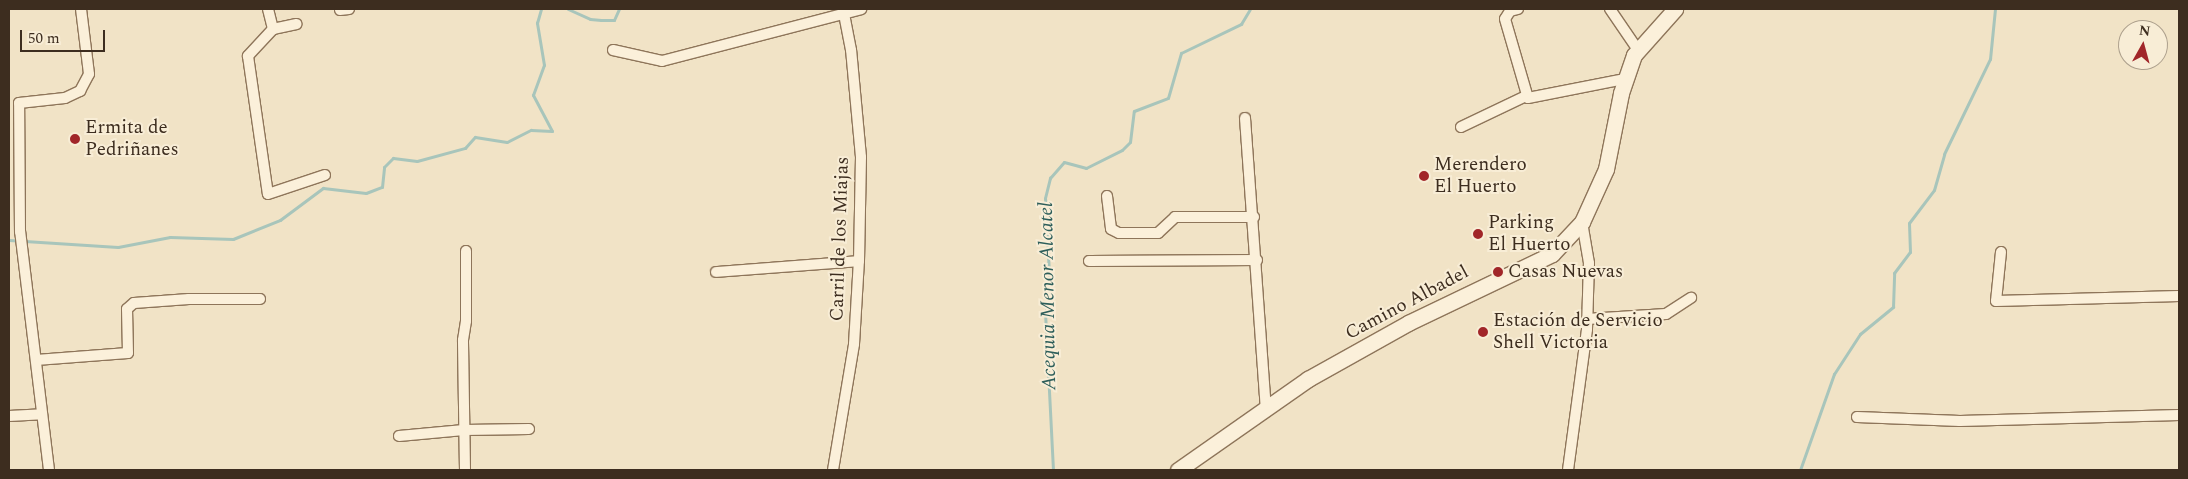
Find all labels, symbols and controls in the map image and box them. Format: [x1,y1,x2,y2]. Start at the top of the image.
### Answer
text: N [2138,19,2152,42]
scale bar [22,20,108,52]
north arrow [2118,20,2168,70]
text: 50 m [28,27,60,50]
place label: Ermita de Pedriñanes [85,117,179,161]
marker: Ermita de Pedriñanes [69,133,81,145]
place label: Merendero El Huerto [1434,154,1527,198]
street label: Carril de los Miajas [826,156,854,322]
marker: Merendero El Huerto [1418,170,1430,182]
water label: Acequia Menor Alcatel [1034,202,1062,390]
place label: Parking El Huerto [1488,212,1570,256]
marker: Parking El Huerto [1472,228,1484,240]
street label: Camino Albadel [1341,261,1473,345]
place label: Casas Nuevas [1508,261,1623,283]
marker: Casas Nuevas [1492,266,1504,278]
place label: Estación de Servicio Shell Victoria [1493,310,1663,354]
marker: Estación de Servicio Shell Victoria [1477,326,1489,338]

